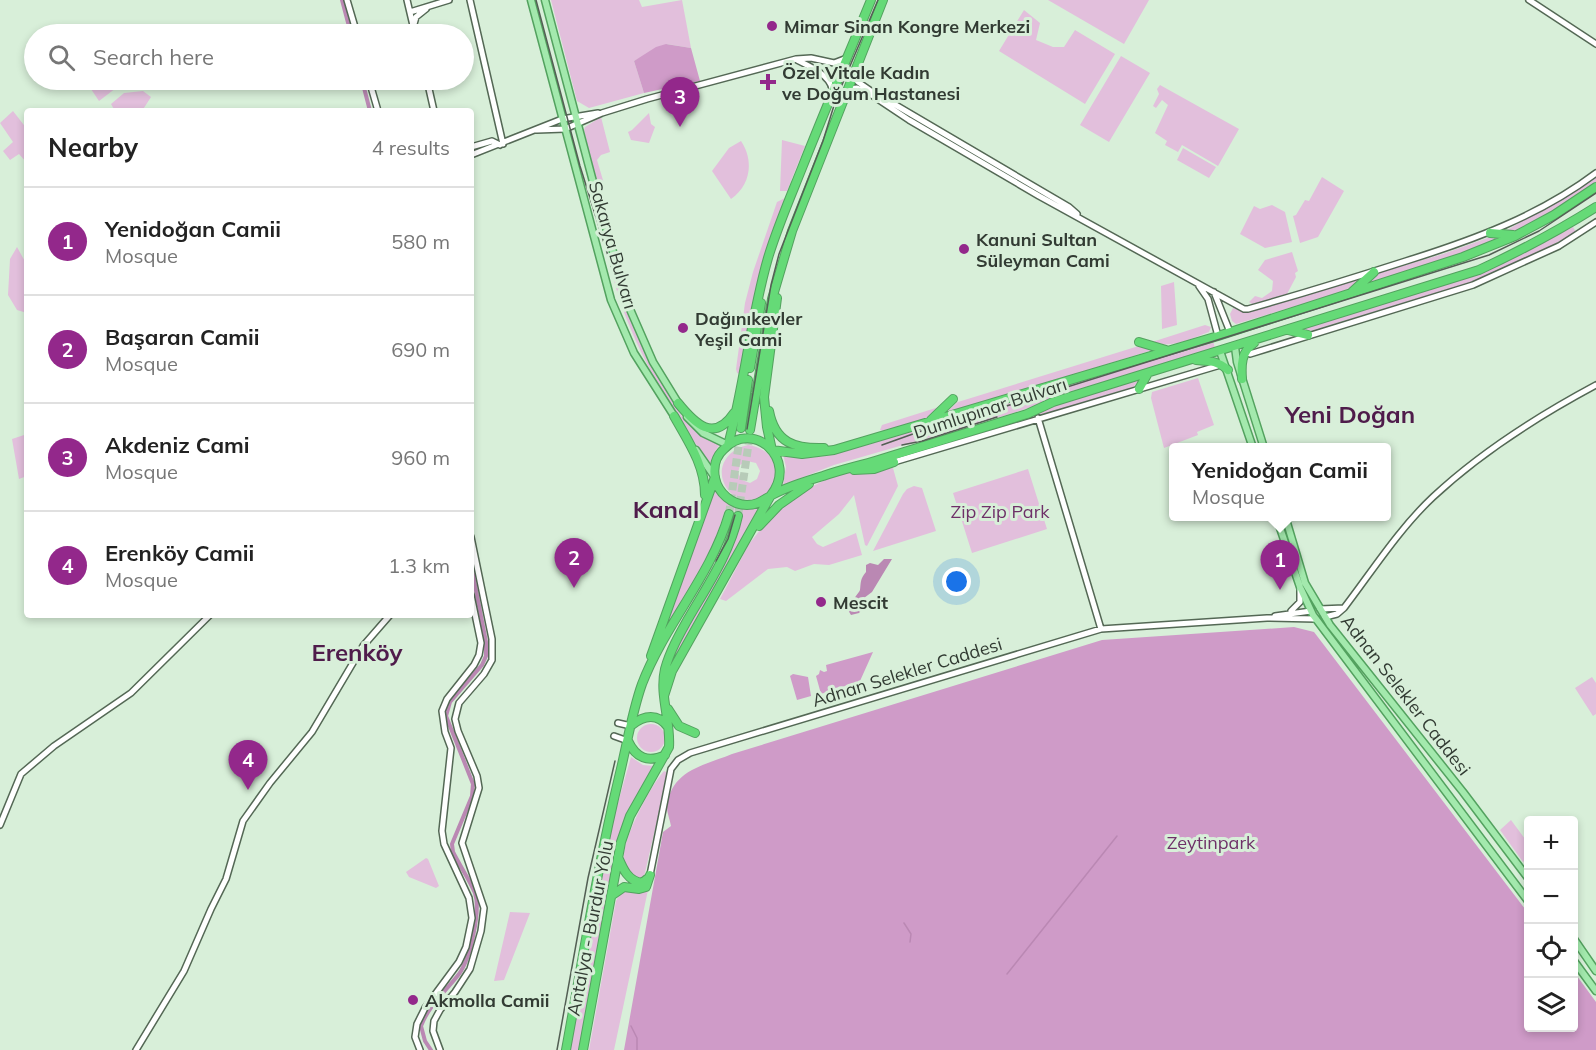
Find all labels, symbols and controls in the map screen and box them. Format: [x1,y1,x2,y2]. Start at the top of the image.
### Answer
place label: Mimar Sinan Kongre Merkezi [784,15,1030,38]
marker: Mimar Sinan Kongre Merkezi [765,19,779,33]
search box [24,24,474,90]
icon: search [45,41,78,74]
text: Search here [93,43,214,71]
place label: Özel Vitale Kadın ve Doğum Hastanesi [781,61,960,105]
marker: Özel Vitale Kadın ve Doğum Hastanesi [759,73,777,91]
pin: 3 [660,78,700,127]
text: Nearby [48,131,138,164]
text: 4 results [372,135,450,160]
street label: Sakarya Bulvarı [584,178,642,312]
text: Yenidoğan Camii [105,215,281,243]
place label: Kanuni Sultan Süleyman Cami [976,228,1110,272]
text: 1 [62,229,74,254]
text: 580 m [391,229,450,254]
marker: Kanuni Sultan Süleyman Cami [957,242,971,256]
text: Mosque [105,243,178,268]
place label: Dağınıkevler Yeşil Cami [694,307,803,351]
marker: Dağınıkevler Yeşil Cami [676,321,690,335]
text: Başaran Camii [105,323,260,351]
text: 2 [62,337,74,362]
text: 690 m [391,337,450,362]
text: Mosque [105,351,178,376]
street label: Dumlupınar Bulvarı [910,372,1070,444]
district label: Yeni Doğan [1284,399,1415,429]
text: Akdeniz Cami [105,431,250,459]
popup [1169,443,1391,521]
text: 3 [62,445,74,470]
text: 960 m [391,445,450,470]
text: Yenidoğan Camii [1192,456,1368,484]
text: Mosque [105,459,178,484]
text: Mosque [1192,484,1265,509]
district label: Kanal [633,494,699,524]
park label: Zip Zip Park [951,500,1050,523]
pin: 2 [554,538,594,588]
text: Erenköy Camii [105,539,254,567]
pin: 1 [1260,540,1300,590]
text: 4 [62,553,74,578]
text: 1.3 km [388,553,450,578]
text: Mosque [105,567,178,592]
your location [942,567,971,596]
place label: Mescit [833,591,888,614]
marker: Mescit [814,595,828,609]
street label: Adnan Selekler Caddesi [1336,610,1476,780]
street label: Adnan Selekler Caddesi [809,632,1005,712]
district label: Erenköy [311,637,404,667]
pin: 4 [228,740,268,790]
map controls [1524,816,1578,1032]
button: + [1524,816,1578,870]
park label: Zeytinpark [1167,831,1256,854]
street label: Antalya - Burdur Yolu [562,838,618,1018]
button: − [1524,870,1578,924]
button: locate [1524,924,1578,978]
button: layers [1524,978,1578,1032]
place label: Akmolla Camii [425,989,550,1012]
marker: Akmolla Camii [406,993,420,1007]

